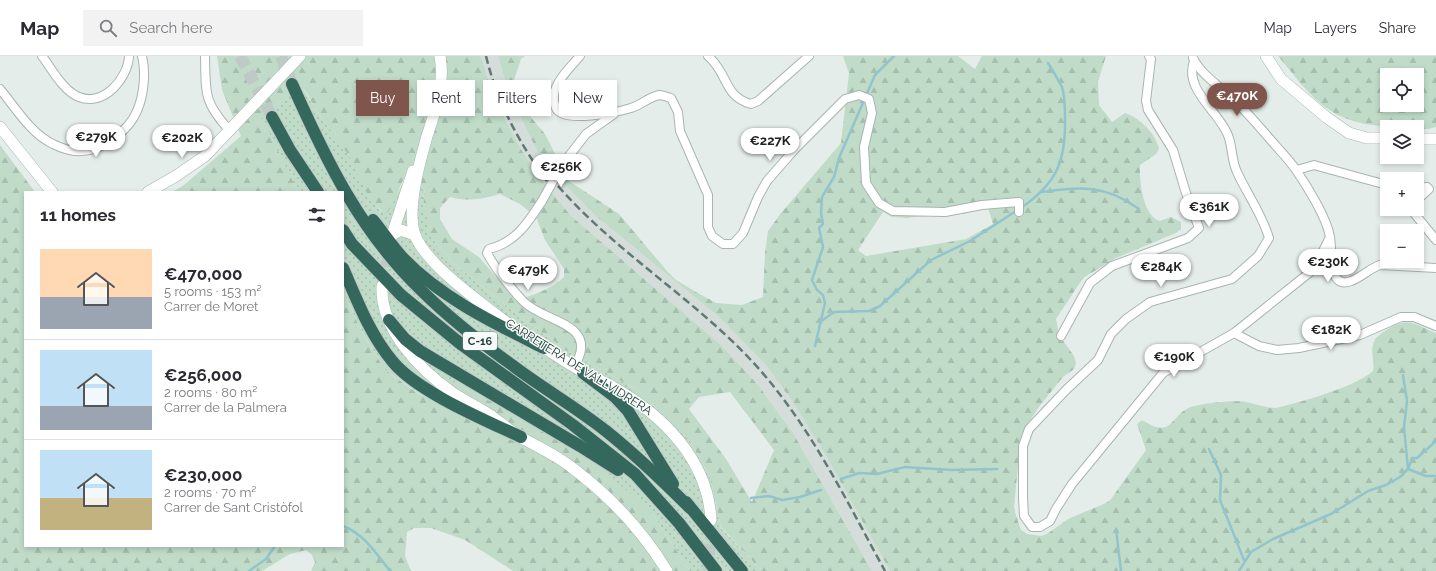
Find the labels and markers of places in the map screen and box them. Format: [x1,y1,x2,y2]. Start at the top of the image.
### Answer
pin: €470K [1209,83,1265,117]
pin: €279K [68,124,124,158]
pin: €202K [154,125,210,159]
pin: €227K [742,128,798,162]
pin: €256K [533,154,589,188]
pin: €361K [1181,194,1237,228]
pin: €230K [1300,249,1356,283]
pin: €284K [1133,254,1189,288]
pin: €479K [500,257,556,291]
pin: €182K [1303,317,1359,351]
pin: €190K [1146,344,1202,378]

